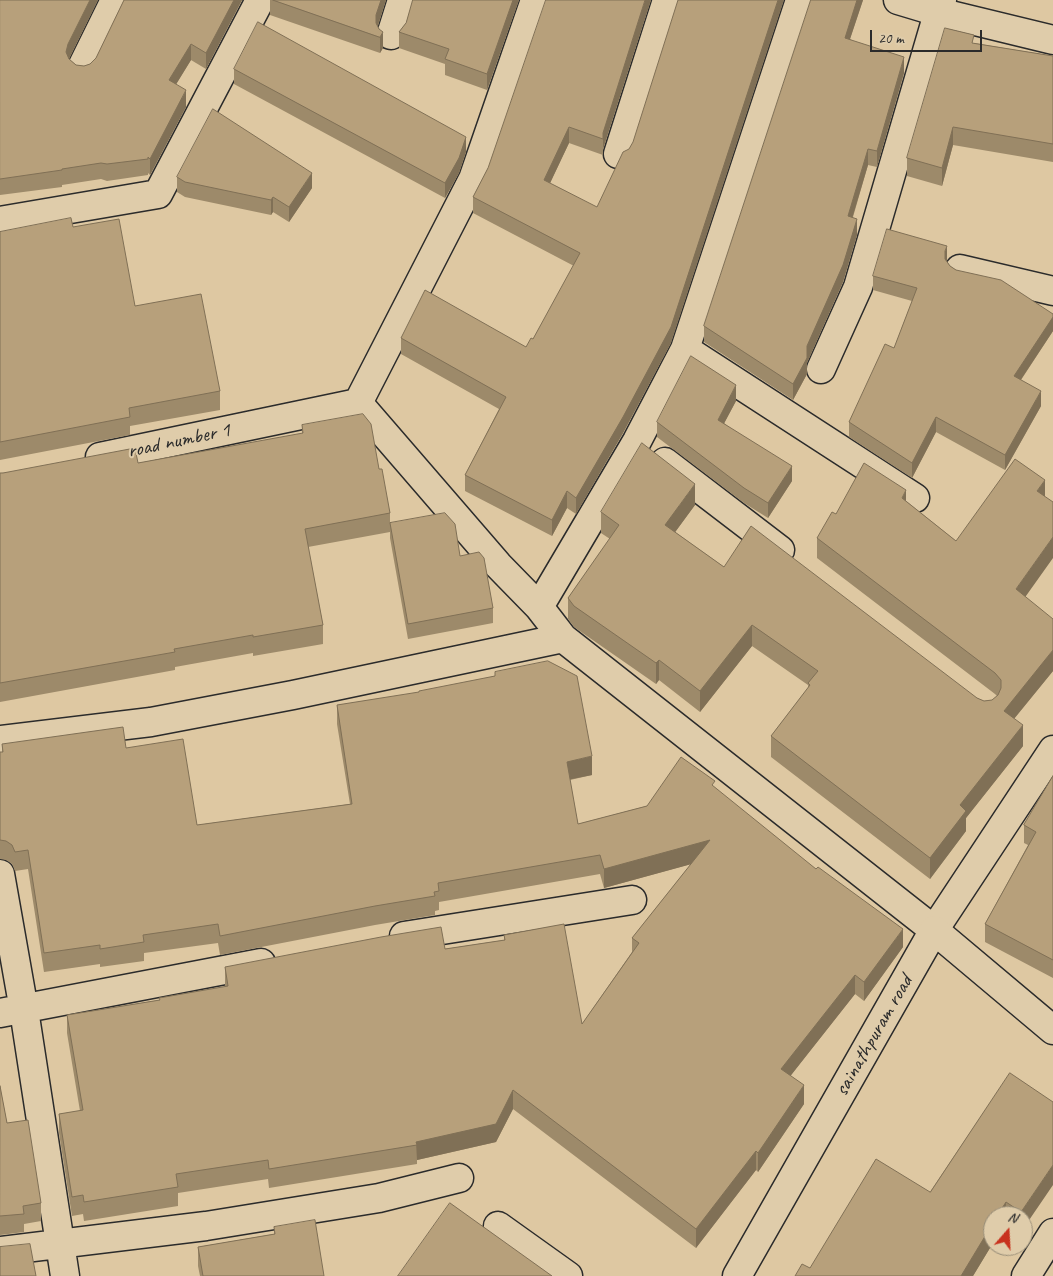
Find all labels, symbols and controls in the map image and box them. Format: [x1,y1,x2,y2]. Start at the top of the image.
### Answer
scale bar [873,20,986,52]
text: 20 m [878,29,904,48]
street label: road number 1 [125,418,233,464]
street label: sainathpuram road [829,971,919,1101]
north arrow [983,1206,1033,1256]
text: N [1006,1208,1020,1227]

